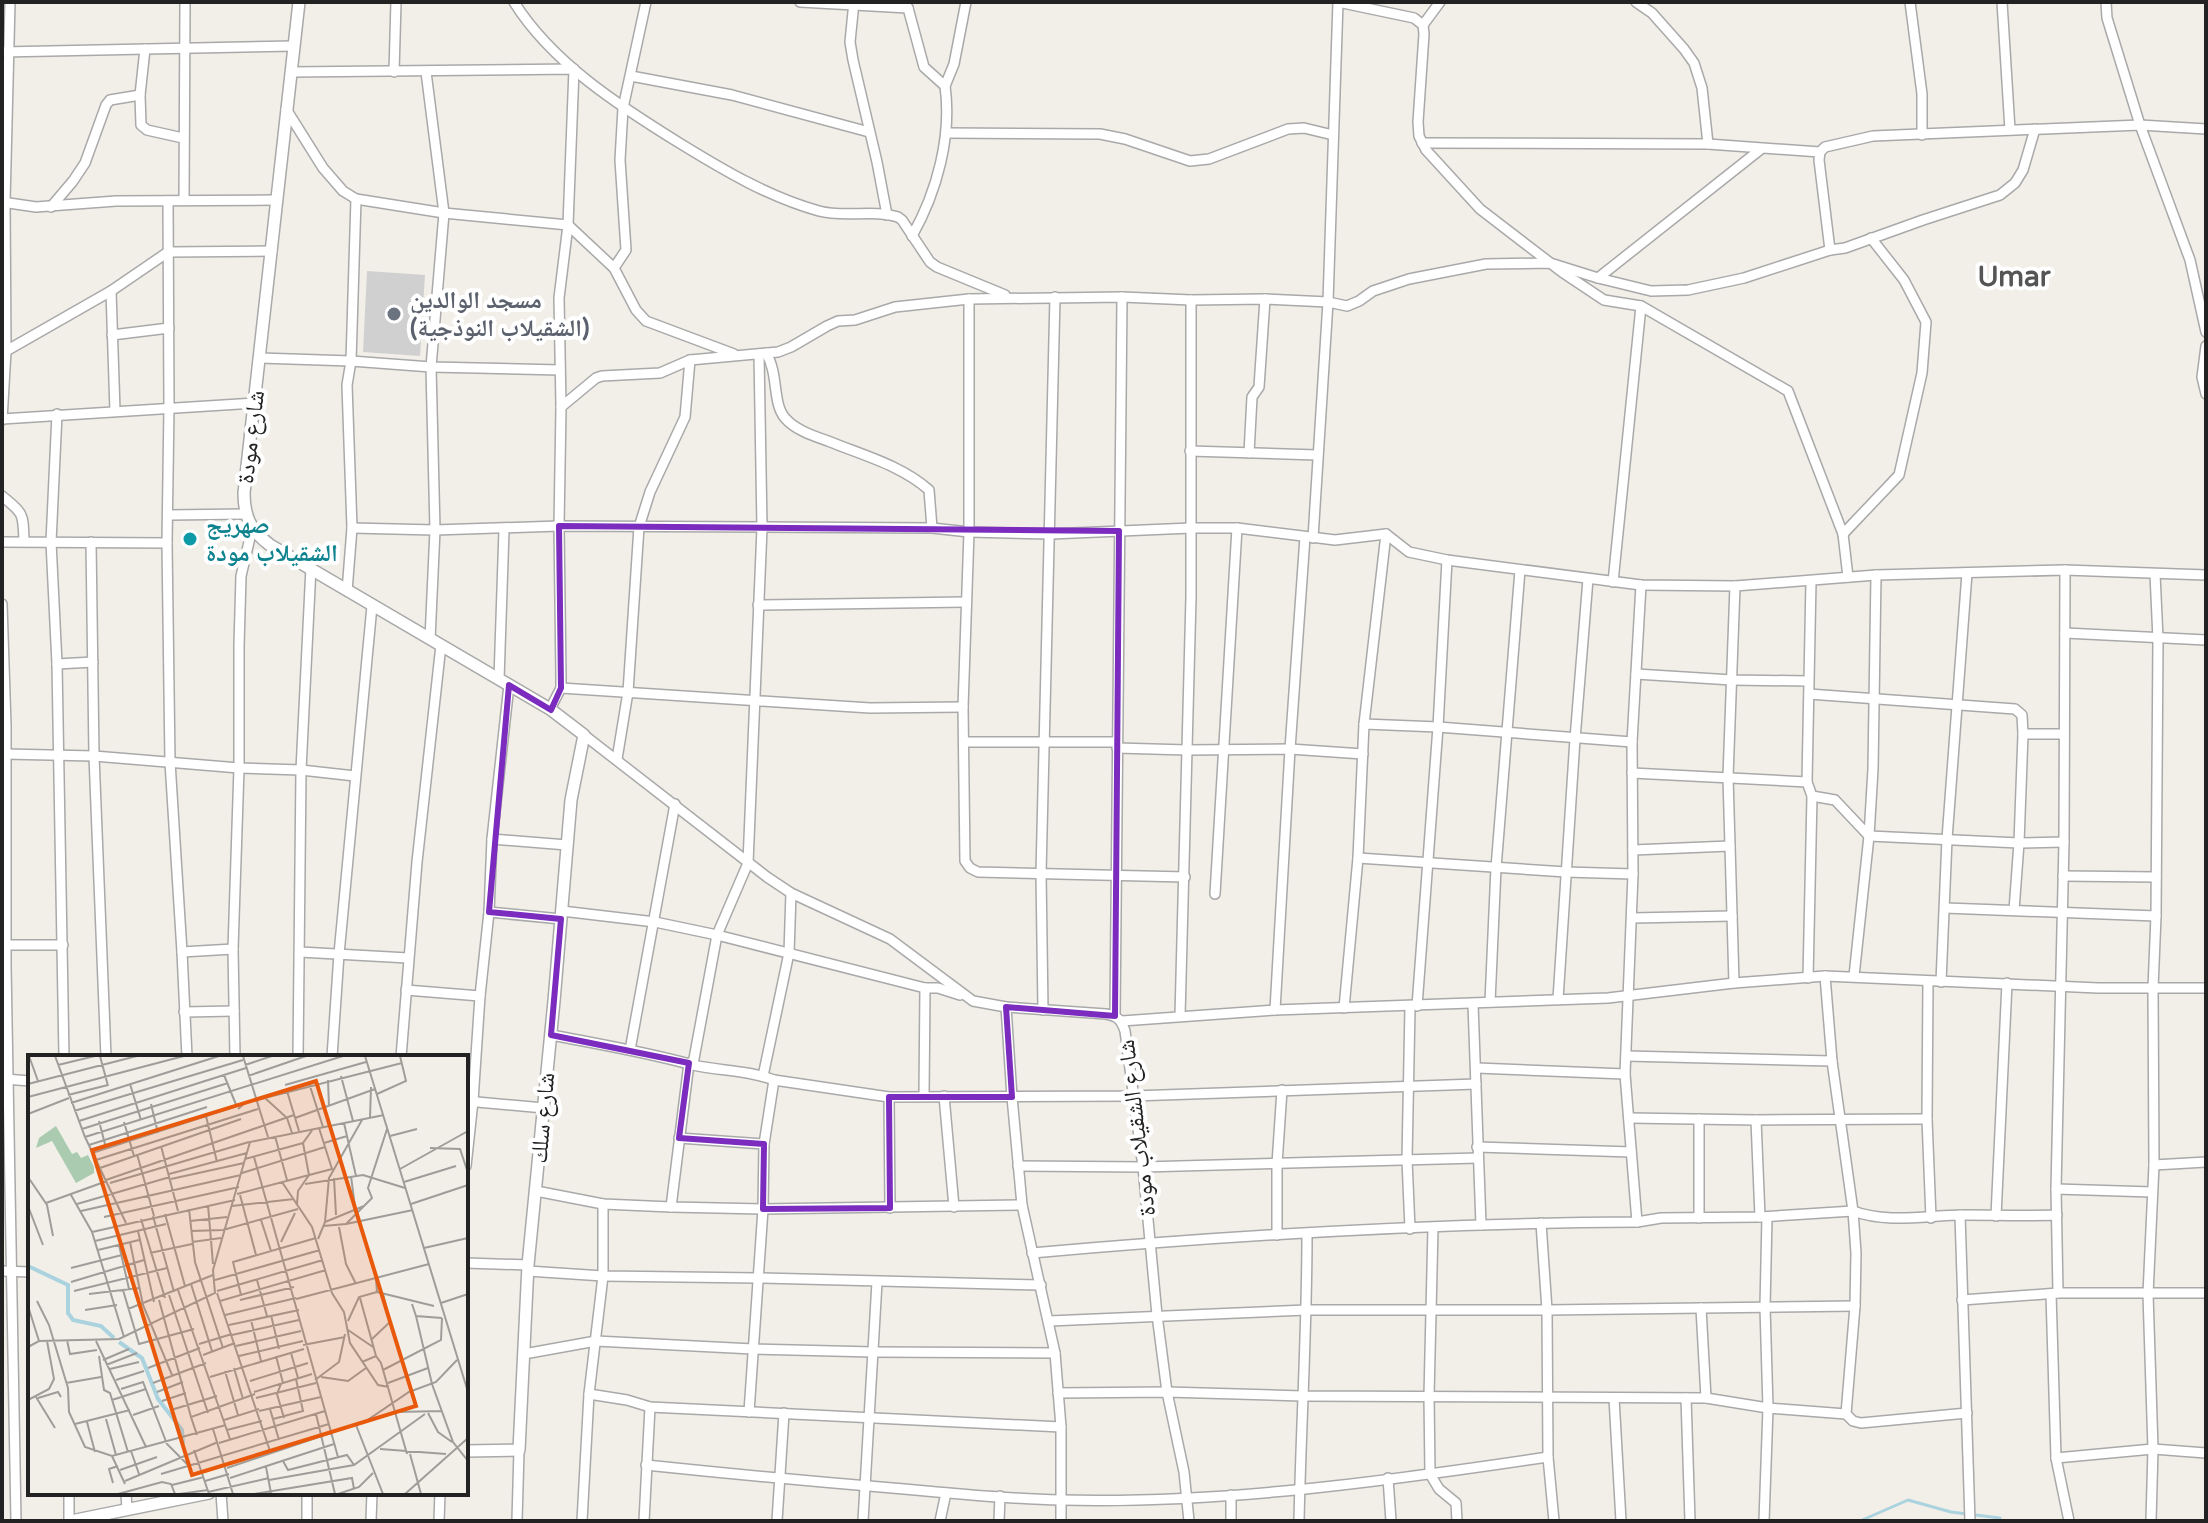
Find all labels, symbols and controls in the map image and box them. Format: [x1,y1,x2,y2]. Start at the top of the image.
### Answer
district label: Umar [1978,260,2052,294]
place label: مسجد الوالدين (الشقيلاب النوذجية) [410,286,590,343]
marker: مسجد الوالدين (الشقيلاب النوذجية) [385,305,403,323]
street label: شارع مودة [231,389,271,485]
place label: صهريج الشقيلاب مودة [206,511,338,568]
marker: صهريج الشقيلاب مودة [181,530,199,548]
street label: شارع الشقيلاب مودة [1112,1038,1162,1218]
inset map [28,1055,468,1495]
street label: شارع سلك [525,1071,561,1165]

